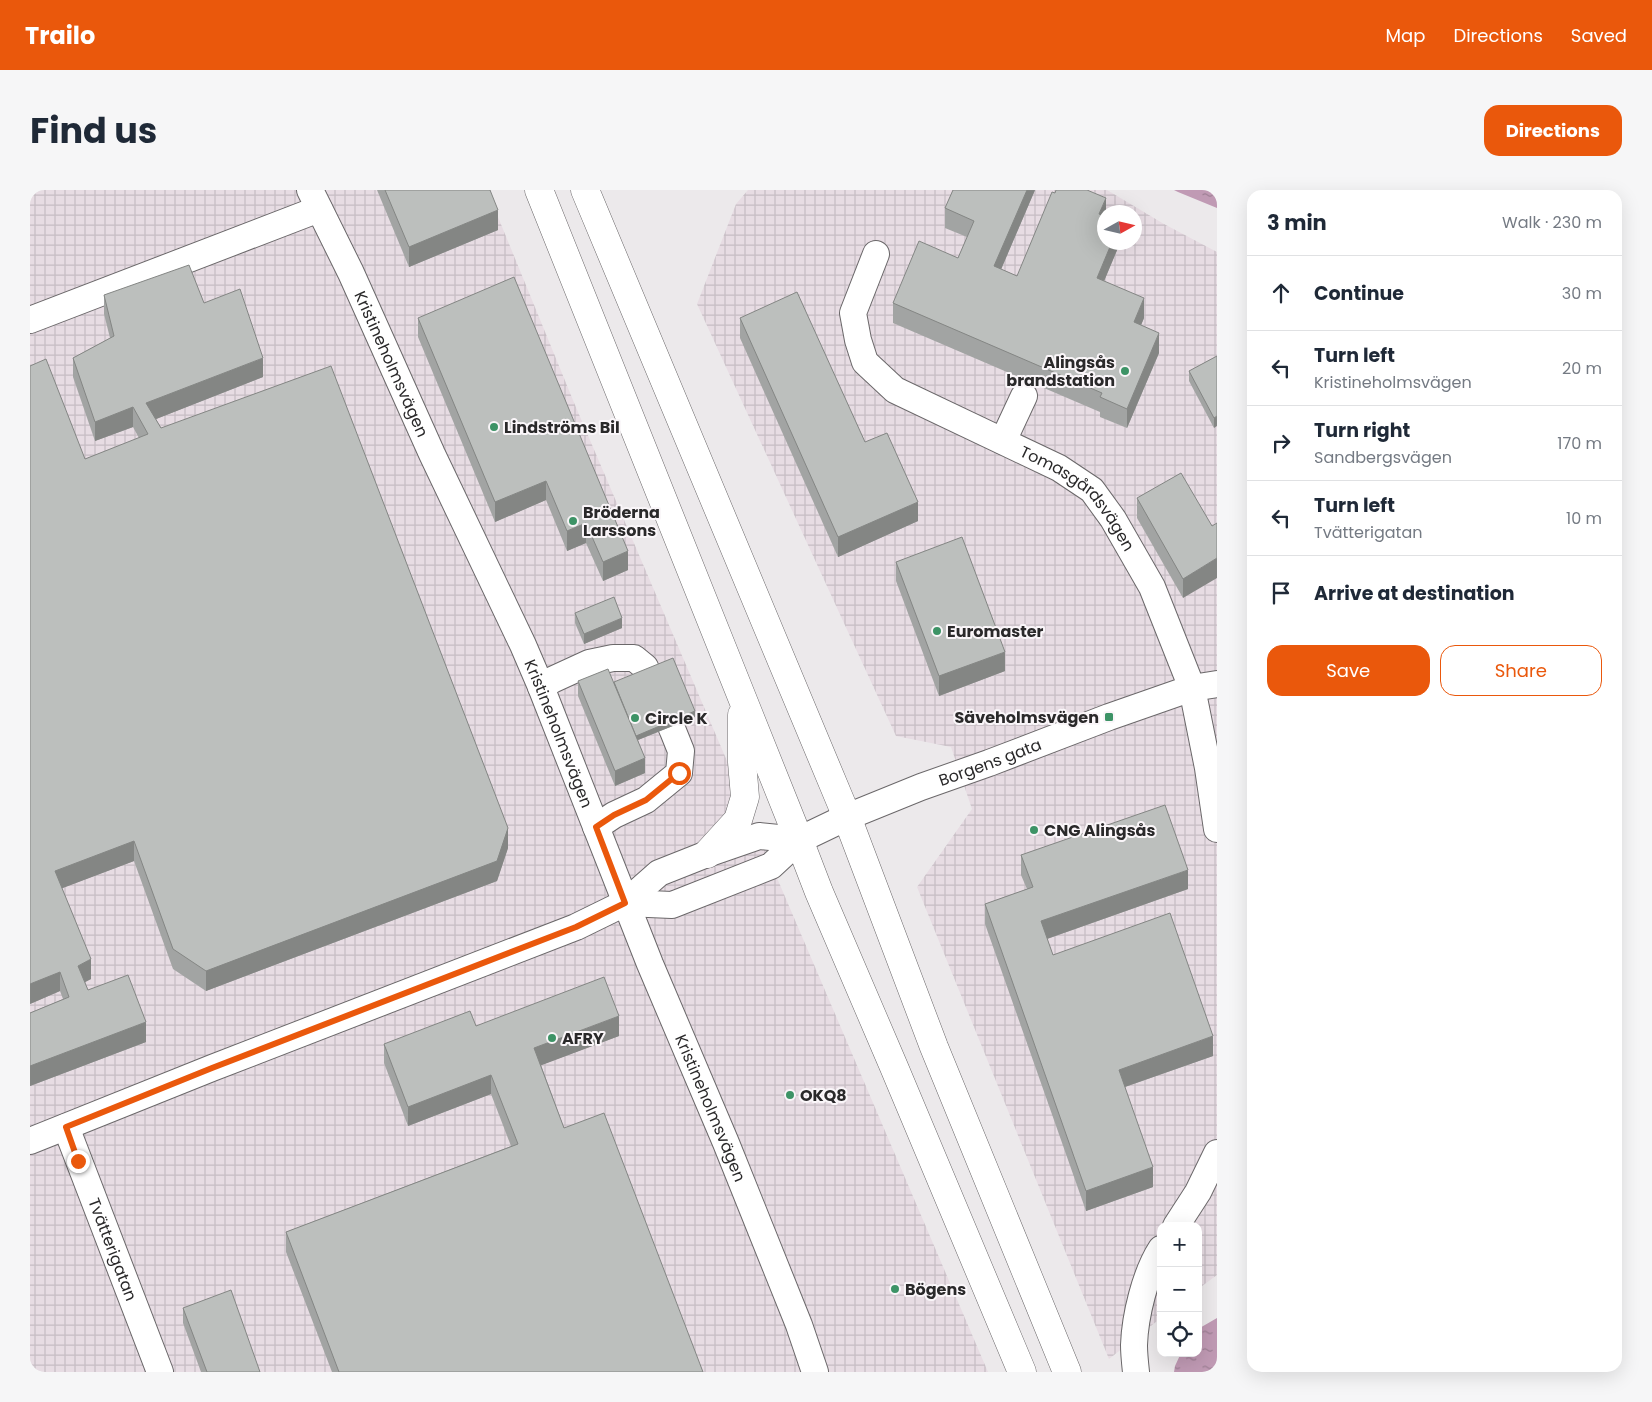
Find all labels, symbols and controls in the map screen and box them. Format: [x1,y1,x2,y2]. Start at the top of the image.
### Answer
text: Trailo [25,19,95,52]
text: Map [1386,23,1425,48]
text: Directions [1453,23,1543,48]
text: Saved [1571,23,1627,48]
button: Directions [1484,105,1622,156]
text: Find us [30,106,157,155]
north arrow [1097,205,1142,250]
text: 3 min [1267,208,1327,237]
text: Walk · 230 m [1502,211,1602,234]
icon: ahead [1267,279,1295,307]
text: Continue [1314,280,1404,307]
text: 30 m [1562,282,1602,305]
street label: Kristineholmsvägen [348,287,434,441]
text: Turn left [1314,342,1395,369]
place label: Alingsås brandstation [1006,351,1115,392]
icon: left [1267,354,1295,382]
text: 20 m [1562,357,1602,380]
marker: Alingsås brandstation [1119,365,1131,377]
text: Kristineholmsvägen [1314,371,1472,394]
place label: Lindströms Bil [504,416,620,439]
text: Turn right [1314,417,1410,444]
marker: Lindströms Bil [488,421,500,433]
icon: right [1267,429,1295,457]
text: 170 m [1557,432,1602,455]
street label: Tomasgårdsvägen [1016,440,1140,555]
text: Sandbergsvägen [1314,446,1452,469]
text: Turn left [1314,492,1395,519]
place label: Bröderna Larssons [583,501,660,542]
icon: left [1267,504,1295,532]
text: 10 m [1566,507,1602,530]
marker: Bröderna Larssons [567,515,579,527]
text: Tvätterigatan [1314,521,1422,544]
icon: arrive [1267,579,1295,607]
text: Arrive at destination [1314,580,1515,607]
place label: Euromaster [947,620,1044,643]
marker: Euromaster [931,625,943,637]
button: Save [1267,645,1430,696]
button: Share [1440,645,1602,696]
street label: Kristineholmsvägen [519,656,598,811]
place label: Säveholmsvägen [954,706,1099,729]
place label: Circle K [645,707,708,730]
marker: Säveholmsvägen [1103,711,1115,723]
marker: Circle K [629,712,641,724]
street label: Borgens gata [936,733,1045,792]
route start [668,762,691,785]
place label: CNG Alingsås [1044,819,1155,842]
marker: CNG Alingsås [1028,824,1040,836]
place label: AFRY [562,1027,604,1050]
street label: Kristineholmsvägen [669,1031,751,1185]
marker: AFRY [546,1032,558,1044]
place label: OKQ8 [800,1084,847,1107]
marker: OKQ8 [784,1089,796,1101]
route end [67,1150,90,1173]
street label: Tvätterigatan [82,1195,143,1304]
map controls [1157,1222,1202,1357]
button: + [1157,1222,1202,1267]
button: − [1157,1267,1202,1312]
place label: Bögens [905,1278,966,1301]
marker: Bögens [889,1283,901,1295]
button: locate [1157,1312,1202,1357]

